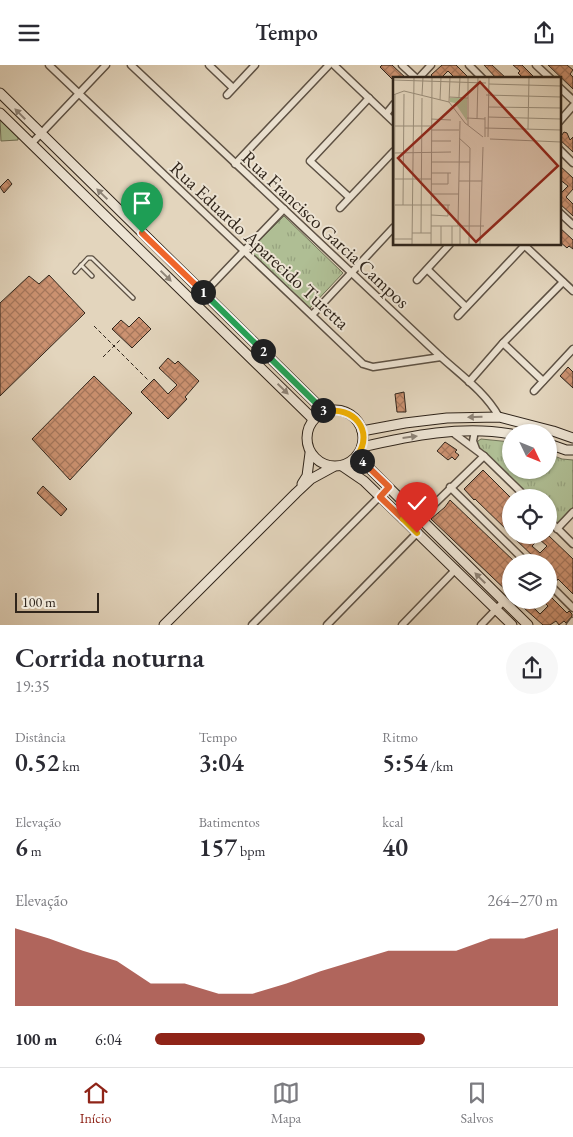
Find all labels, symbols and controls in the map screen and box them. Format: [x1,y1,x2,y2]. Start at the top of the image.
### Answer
text: Tempo [255,18,318,47]
icon: menu [15,19,43,47]
icon: share [530,19,558,47]
inset map [393,77,560,245]
one-way arrow [14,108,26,120]
street label: Rua Francisco Garcia Campos [236,145,415,314]
street label: Rua Eduardo Aparecido Turetta [165,156,355,335]
pin [121,182,163,233]
one-way arrow [96,188,108,200]
icon: arrive [128,189,156,217]
one-way arrow [160,270,172,282]
pin: 1 [190,279,216,305]
text: 1 [200,283,207,301]
pin: 2 [250,339,276,363]
text: 2 [260,342,267,360]
one-way arrow [277,383,289,395]
pin: 3 [310,397,336,423]
text: 3 [320,401,327,419]
one-way arrow [467,414,483,422]
north arrow [502,424,558,479]
map controls [502,424,557,609]
one-way arrow [402,433,418,441]
pin: 4 [350,449,374,473]
text: 4 [359,452,366,470]
pin [396,482,438,533]
icon: check [403,489,431,517]
button: locate [502,489,557,544]
button: layers [502,554,557,609]
one-way arrow [475,572,487,584]
scale bar [15,589,99,613]
text: 100 m [22,593,56,611]
text: Corrida noturna [15,639,204,675]
button: share [506,642,558,694]
text: 19:35 [15,676,50,697]
text: Distância [15,728,66,746]
text: Tempo [199,728,237,746]
text: Ritmo [382,728,418,746]
text: 0.52 [15,746,60,778]
text: 3:04 [199,746,244,778]
text: 5:54 [382,746,428,778]
text: km [60,757,80,775]
text: /km [428,757,453,775]
text: Elevação [15,813,61,831]
text: Batimentos [199,813,260,831]
text: kcal [382,813,403,831]
text: 6 [15,831,28,863]
text: 157 [199,831,237,863]
text: 40 [382,831,408,863]
text: m [28,842,42,860]
text: bpm [237,842,265,860]
text: Elevação [15,890,68,911]
text: 264–270 m [487,890,558,911]
text: 100 m [15,1029,57,1050]
text: 6:04 [95,1029,122,1050]
tab: Início [80,1079,111,1127]
tab: Mapa [271,1079,301,1127]
tab: Salvos [461,1079,493,1127]

